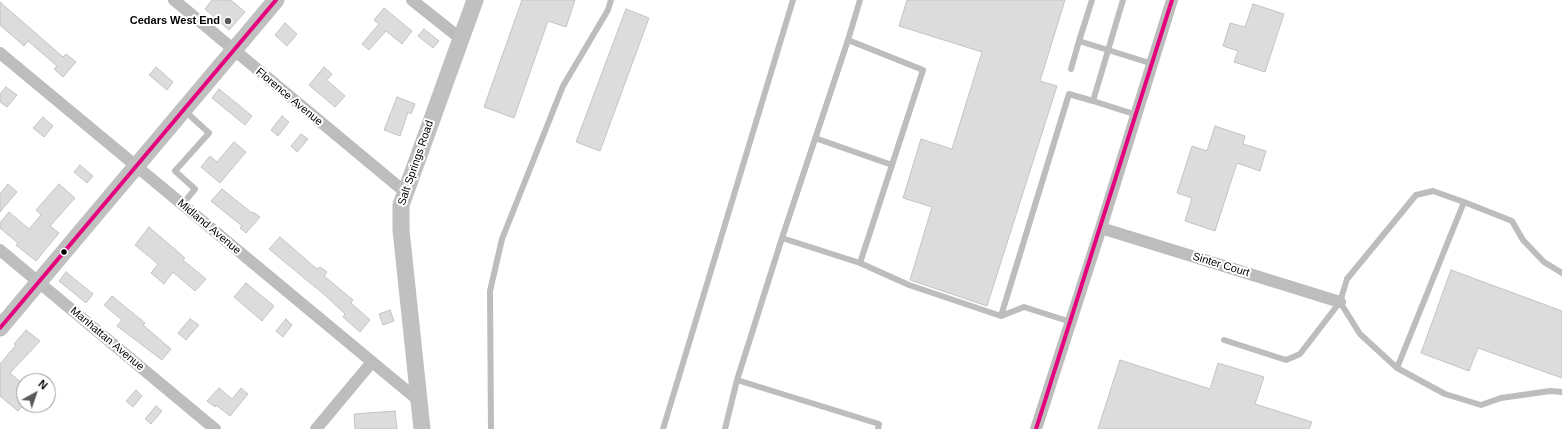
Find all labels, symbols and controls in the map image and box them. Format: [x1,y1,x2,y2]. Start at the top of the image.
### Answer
place label: Cedars West End [130,14,220,28]
marker: Cedars West End [223,16,233,26]
street label: Florence Avenue [253,65,325,129]
street label: Salt Springs Road [395,119,437,207]
street label: Midland Avenue [175,197,243,257]
unlabelled marker [59,247,69,257]
street label: Sinter Court [1191,250,1251,280]
street label: Manhattan Avenue [67,304,147,374]
north arrow [16,373,56,413]
text: N [36,377,50,392]

